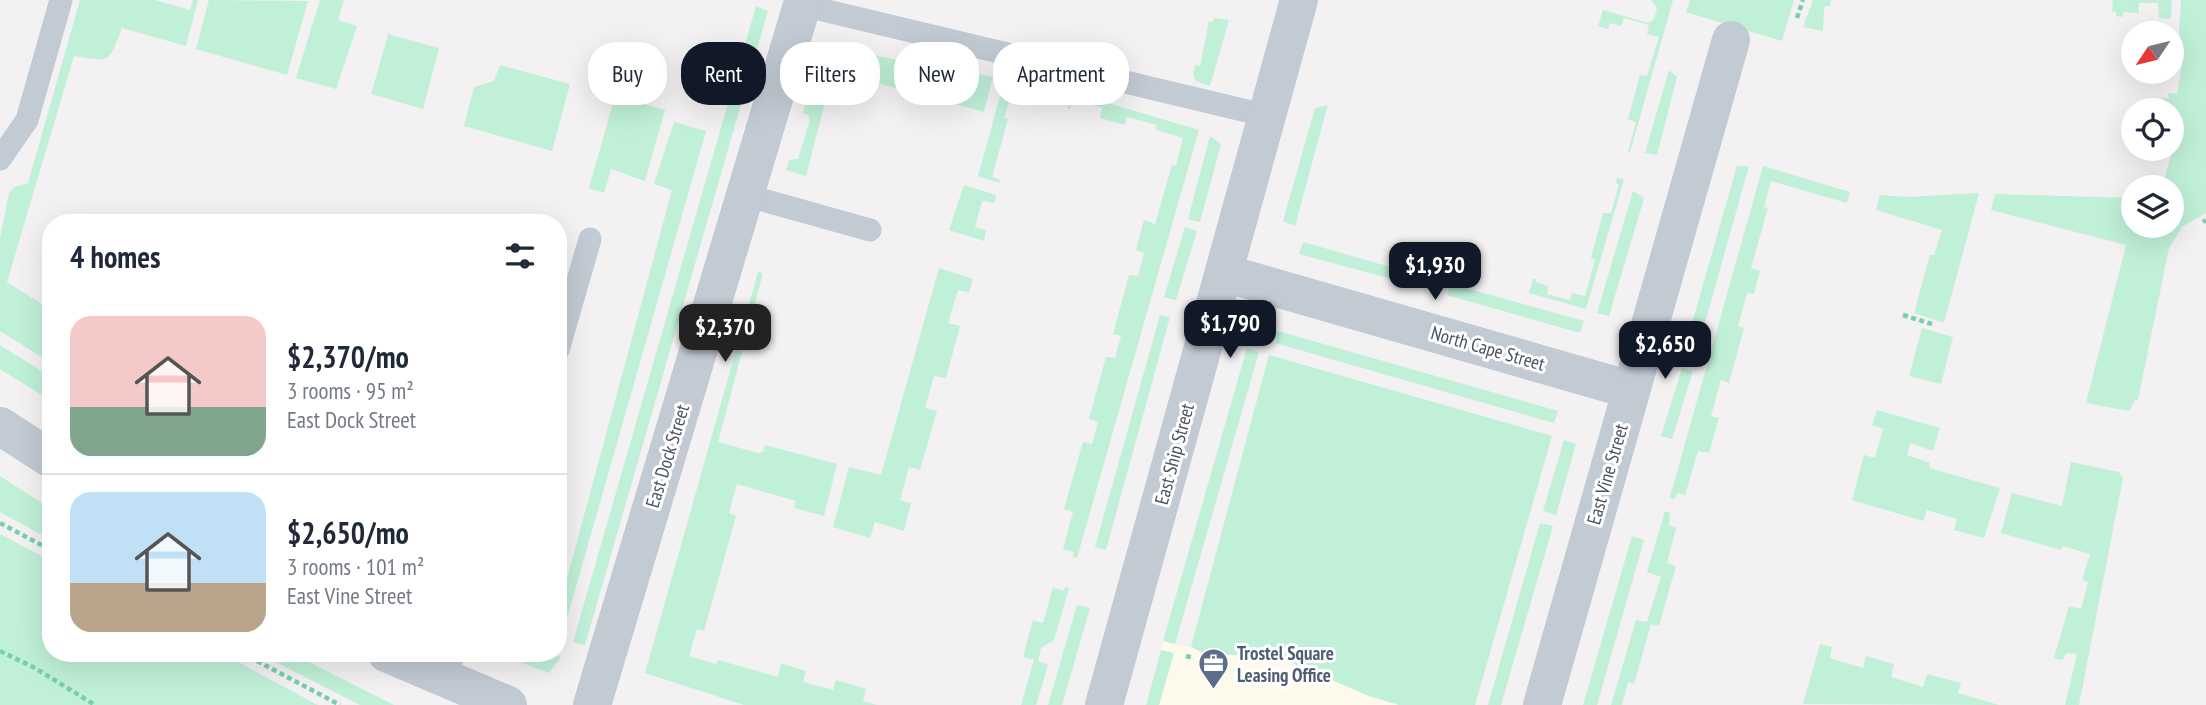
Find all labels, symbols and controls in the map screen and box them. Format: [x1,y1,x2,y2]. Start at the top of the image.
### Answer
north arrow [2121,21,2184,84]
map controls [2121,21,2184,238]
chip: Buy [588,42,667,105]
chip: Rent [681,42,766,105]
chip: Filters [780,42,880,105]
chip: New [894,42,979,105]
chip: Apartment [993,42,1129,105]
button: locate [2121,98,2184,161]
button: layers [2121,175,2184,238]
text: 4 homes [70,237,161,276]
icon: filters [501,237,539,275]
pin: $1,930 [1378,243,1492,302]
text: $1,930 [1405,250,1465,279]
pin: $1,790 [1173,300,1287,360]
pin: $2,370 [668,304,782,364]
text: $1,790 [1200,308,1260,337]
text: $2,370 [695,312,755,341]
street label: North Cape Street [1428,320,1548,376]
pin: $2,650 [1608,322,1722,381]
text: $2,650 [1635,329,1695,358]
text: $2,370/mo [287,337,409,376]
icon: home [126,344,210,428]
text: 3 rooms · 95 m² [287,376,414,405]
street label: East Ship Street [1149,400,1199,507]
street label: East Dock Street [640,401,694,511]
text: East Dock Street [287,405,416,434]
street label: East Vine Street [1581,420,1633,527]
text: $2,650/mo [287,513,409,552]
icon: home [126,520,210,604]
text: 3 rooms · 101 m² [287,552,424,581]
text: East Vine Street [287,581,412,610]
place label: Trostel Square Leasing Office [1237,641,1334,687]
office icon: Trostel Square Leasing Office [1197,647,1231,691]

